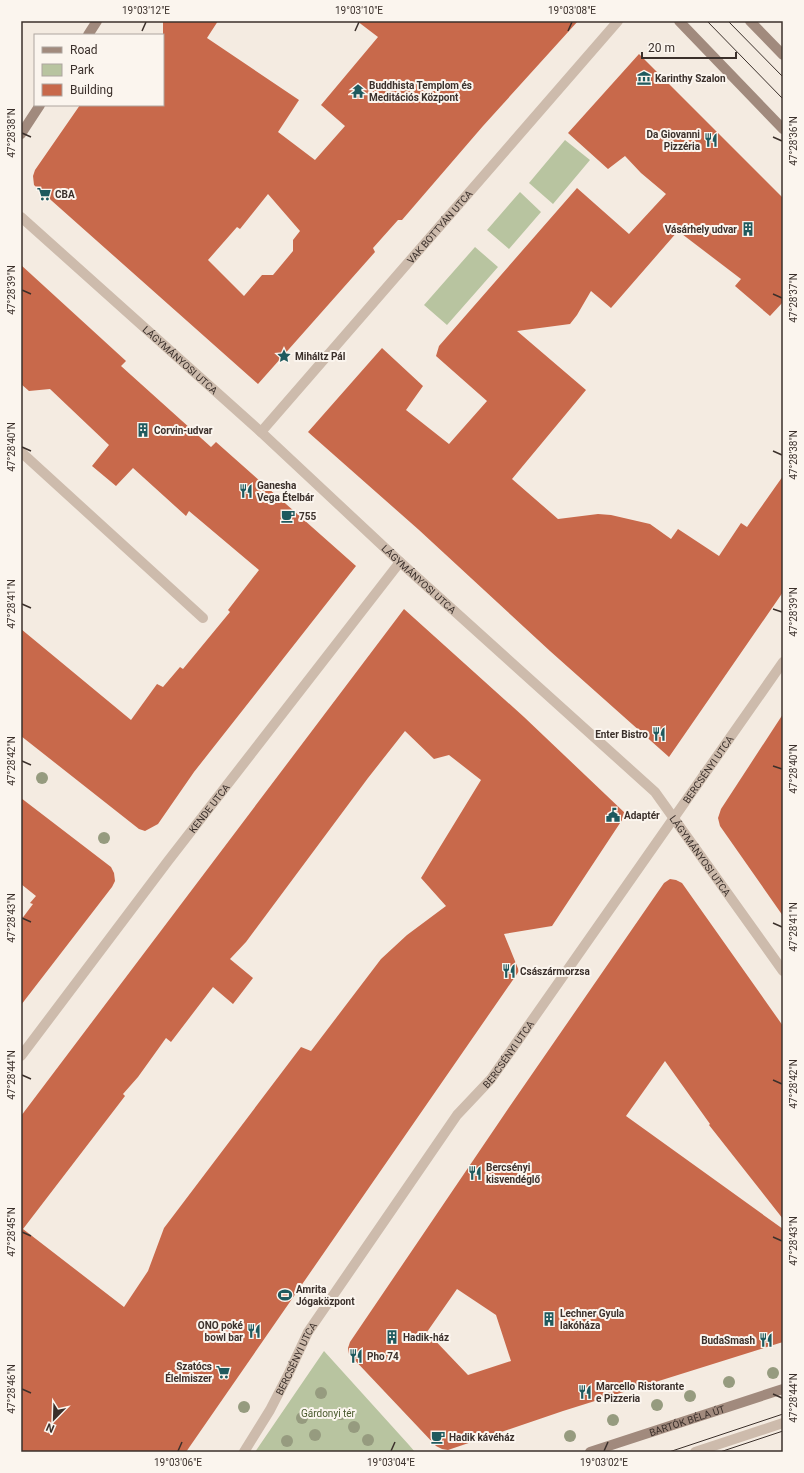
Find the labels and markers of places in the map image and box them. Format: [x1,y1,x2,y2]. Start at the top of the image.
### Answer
museum icon: Karinthy Szalon [636,70,652,86]
place label: Karinthy Szalon [655,73,726,84]
place label: Buddhista Templom és Meditációs Központ [369,80,472,103]
temple icon: Buddhista Templom és Meditációs Központ [350,83,366,99]
place label: Da Giovanni Pizzéria [646,129,701,152]
restaurant icon: Da Giovanni Pizzéria [703,132,719,148]
supermarket icon: CBA [36,186,52,202]
place label: CBA [55,189,75,200]
building icon: Vásárhely udvar [740,221,756,237]
place label: Vásárhely udvar [665,224,737,235]
place icon: Miháltz Pál [276,348,292,364]
place label: Miháltz Pál [295,351,346,362]
building icon: Corvin-udvar [135,422,151,438]
place label: Corvin-udvar [154,425,213,436]
place label: Ganesha Vega Ételbár [257,480,314,503]
restaurant icon: Ganesha Vega Ételbár [238,483,254,499]
cafe icon: 755 [280,508,296,524]
place label: 755 [299,511,316,522]
restaurant icon: Enter Bistro [651,726,667,742]
place label: Enter Bistro [595,729,648,740]
public building icon: Adaptér [605,807,621,823]
place label: Adaptér [624,810,660,821]
restaurant icon: Császármorzsa [501,963,517,979]
place label: Császármorzsa [520,966,590,977]
place label: Bercsényi kisvendéglő [486,1162,541,1185]
restaurant icon: Bercsényi kisvendéglő [467,1165,483,1181]
place label: Amrita Jógaközpont [296,1284,355,1307]
sports icon: Amrita Jógaközpont [277,1287,293,1303]
place label: Lechner Gyula lakóháza [560,1308,625,1331]
building icon: Lechner Gyula lakóháza [541,1311,557,1327]
place label: ONO poké bowl bar [198,1320,244,1343]
restaurant icon: ONO poké bowl bar [246,1323,262,1339]
building icon: Hadik-ház [384,1329,400,1345]
place label: Hadik-ház [403,1332,449,1343]
restaurant icon: BudaSmash [758,1332,774,1348]
place label: BudaSmash [701,1335,755,1346]
restaurant icon: Pho 74 [348,1348,364,1364]
place label: Pho 74 [367,1351,399,1362]
place label: Szatócs Élelmiszer [165,1361,212,1384]
supermarket icon: Szatócs Élelmiszer [215,1364,231,1380]
place label: Marcello Ristorante e Pizzeria [596,1381,685,1404]
restaurant icon: Marcello Ristorante e Pizzeria [577,1384,593,1400]
cafe icon: Hadik kávéház [430,1429,446,1445]
place label: Hadik kávéház [449,1432,515,1443]

